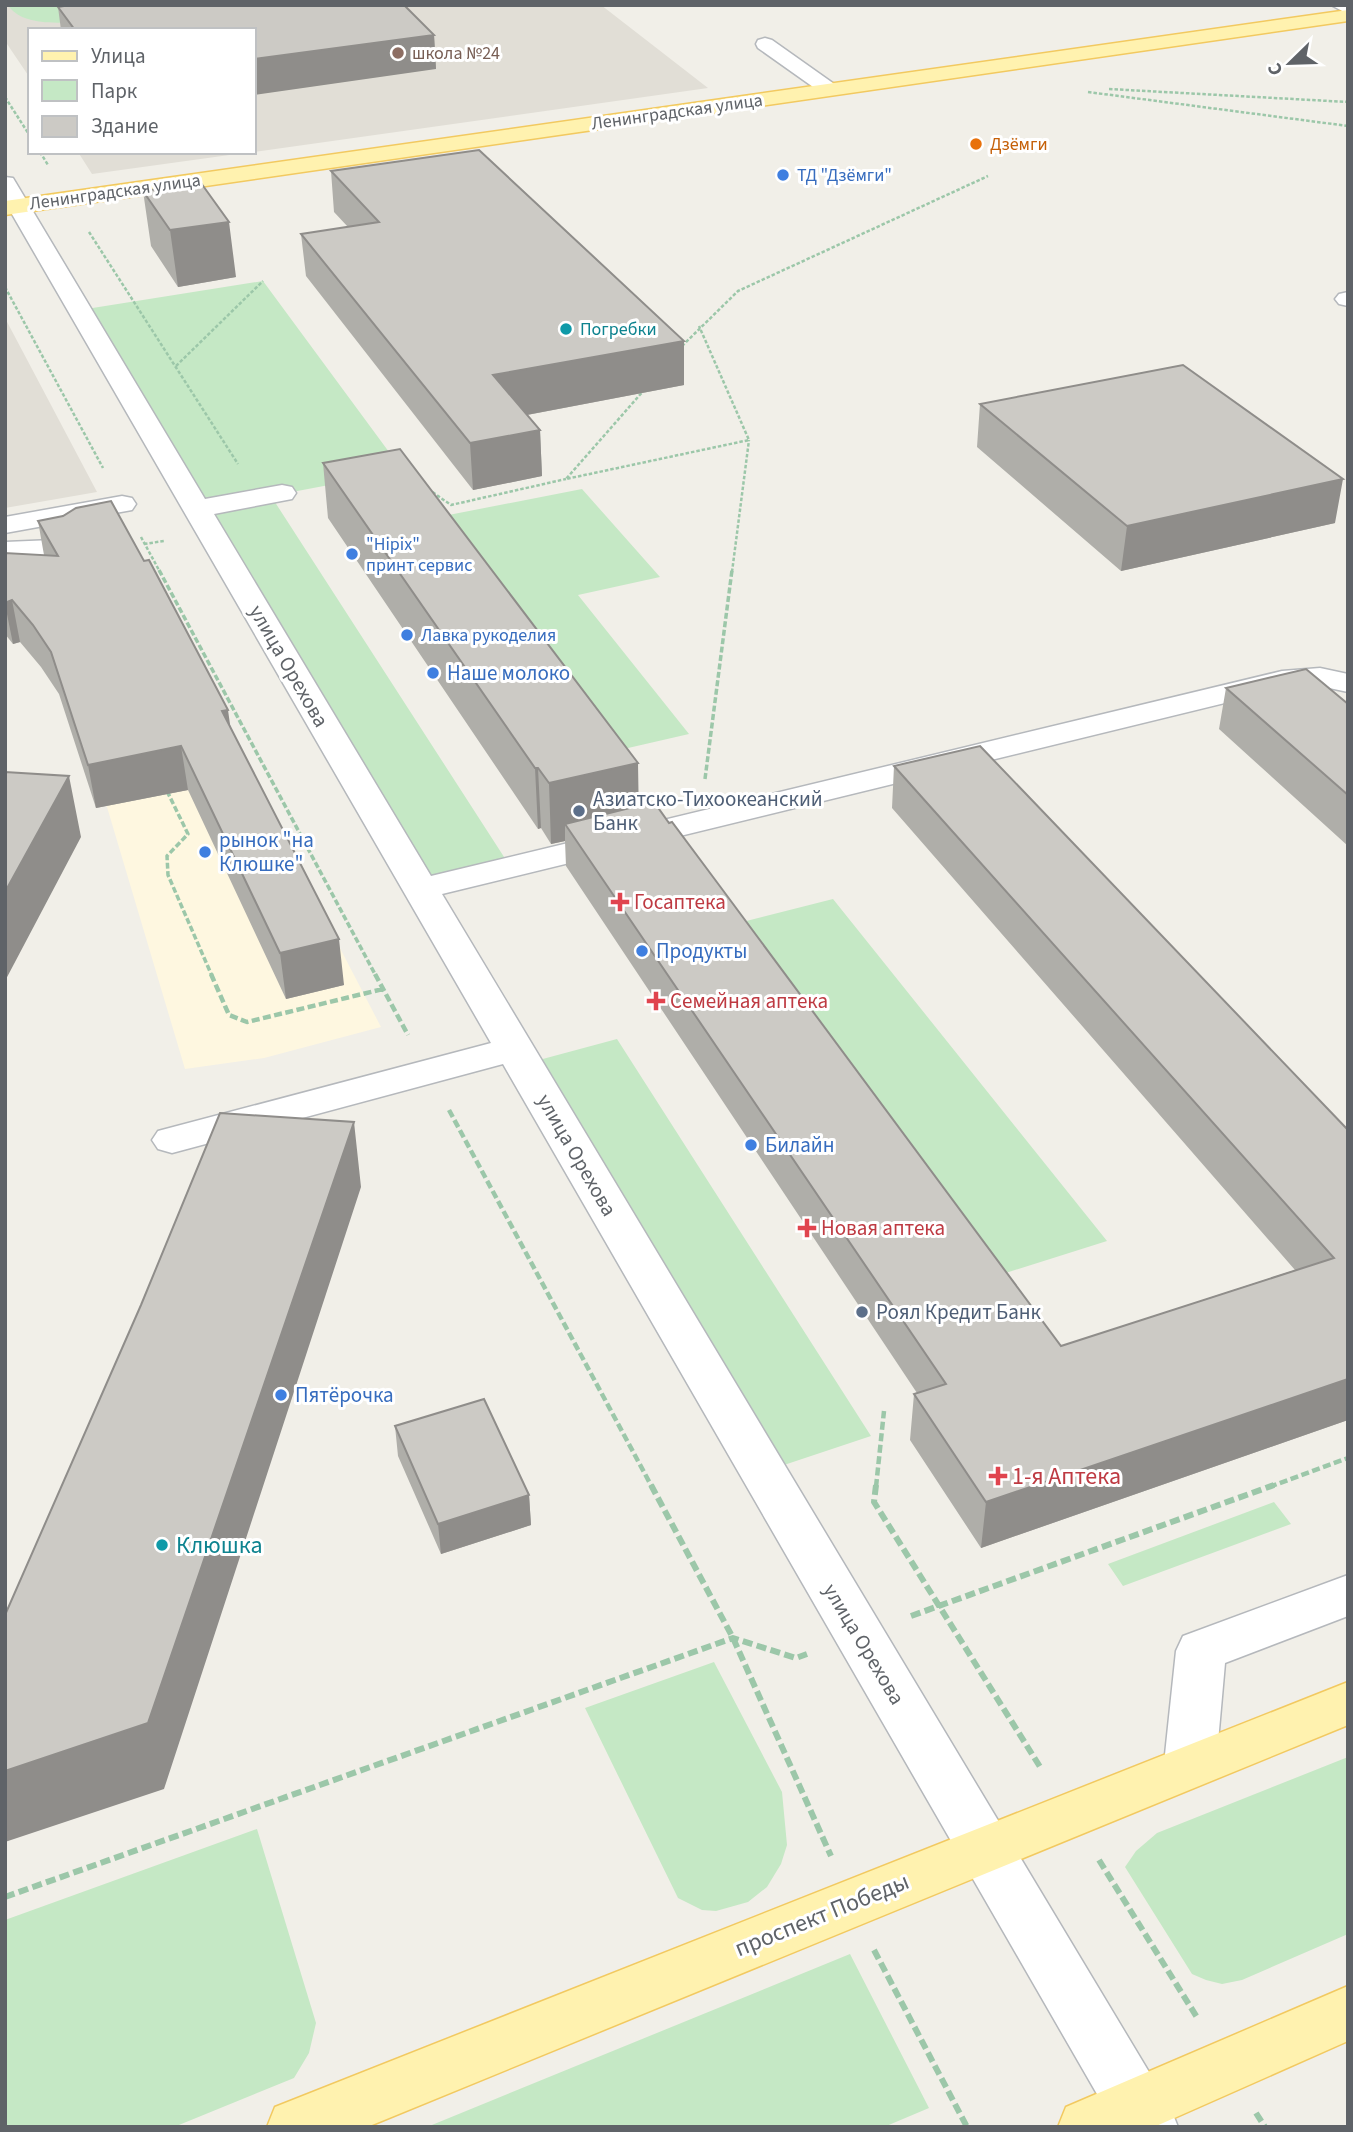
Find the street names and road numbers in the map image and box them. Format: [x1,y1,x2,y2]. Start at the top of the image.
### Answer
street label: Ленинградская улица [590,88,764,136]
street label: Ленинградская улица [28,168,202,216]
street label: улица Орехова [242,599,336,733]
street label: улица Орехова [530,1088,624,1222]
street label: улица Орехова [816,1578,912,1710]
street label: проспект Победы [729,1864,915,1966]

